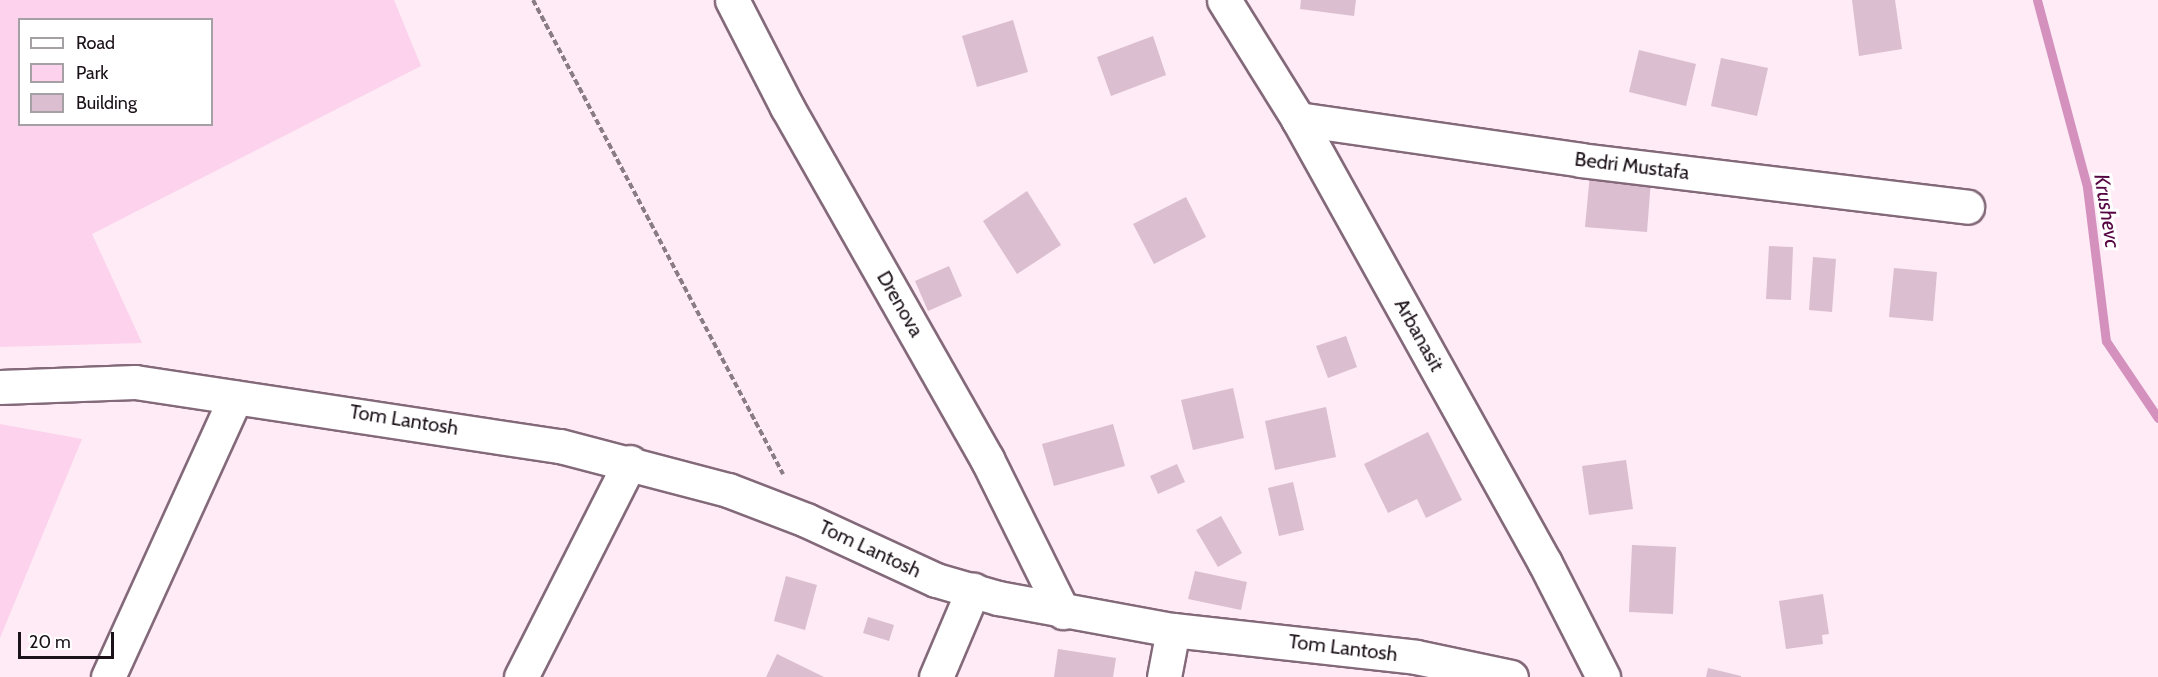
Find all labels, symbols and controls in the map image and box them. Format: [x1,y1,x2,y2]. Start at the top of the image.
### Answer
legend [18,18,213,126]
text: Road [76,32,115,54]
text: Park [76,62,108,84]
text: Building [76,92,137,114]
street label: Bedri Mustafa [1573,147,1691,185]
water label: Krushevc [2089,172,2125,250]
street label: Drenova [872,267,928,341]
street label: Arbanasit [1389,294,1449,376]
street label: Tom Lantosh [348,400,460,440]
street label: Tom Lantosh [815,515,925,583]
scale bar [21,620,117,658]
street label: Tom Lantosh [1287,629,1399,667]
text: 20 m [29,631,71,653]

